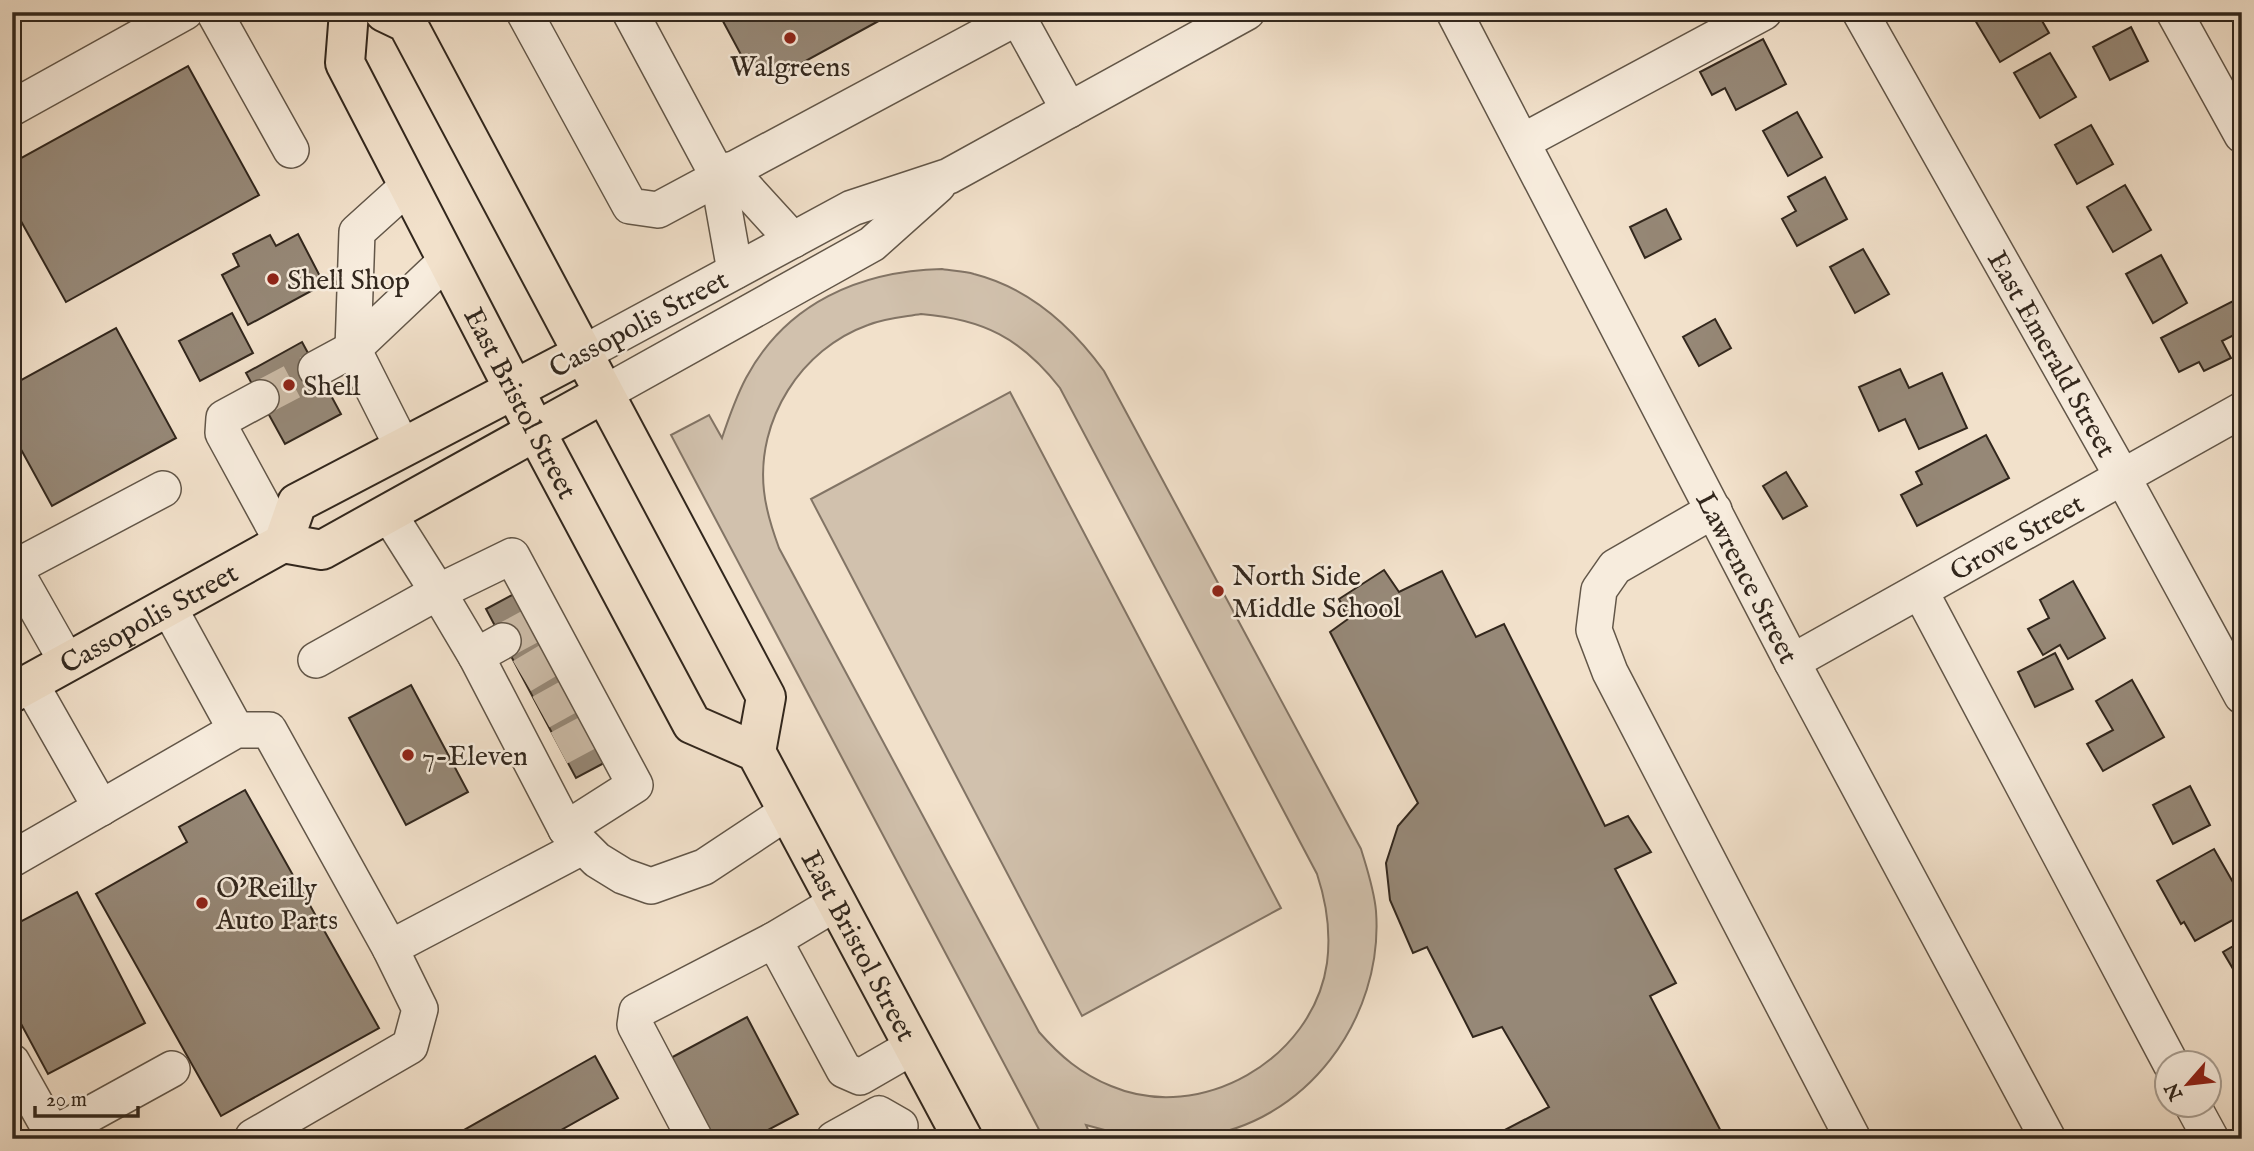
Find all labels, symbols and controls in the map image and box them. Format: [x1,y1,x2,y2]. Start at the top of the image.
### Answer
marker: Walgreens [782,30,798,46]
place label: Walgreens [730,51,850,86]
street label: East Emerald Street [1978,245,2123,464]
street label: Cassopolis Street [544,263,735,387]
place label: Shell Shop [287,264,410,299]
marker: Shell Shop [265,271,281,287]
street label: East Bristol Street [455,302,584,506]
place label: Shell [303,370,361,405]
marker: Shell [281,377,297,393]
street label: Lawrence Street [1687,487,1805,670]
street label: Grove Street [1944,487,2091,590]
street label: Cassopolis Street [55,556,245,683]
place label: North Side Middle School [1232,560,1401,627]
marker: North Side Middle School [1210,583,1226,599]
place label: 7-Eleven [422,740,528,775]
marker: 7-Eleven [400,747,416,763]
street label: East Bristol Street [792,845,923,1048]
place label: O'Reilly Auto Parts [215,872,338,939]
marker: O'Reilly Auto Parts [194,895,210,911]
north arrow [2152,1050,2222,1120]
scale bar [35,1074,138,1118]
text: N [2160,1078,2190,1105]
text: 20 m [46,1087,87,1114]

